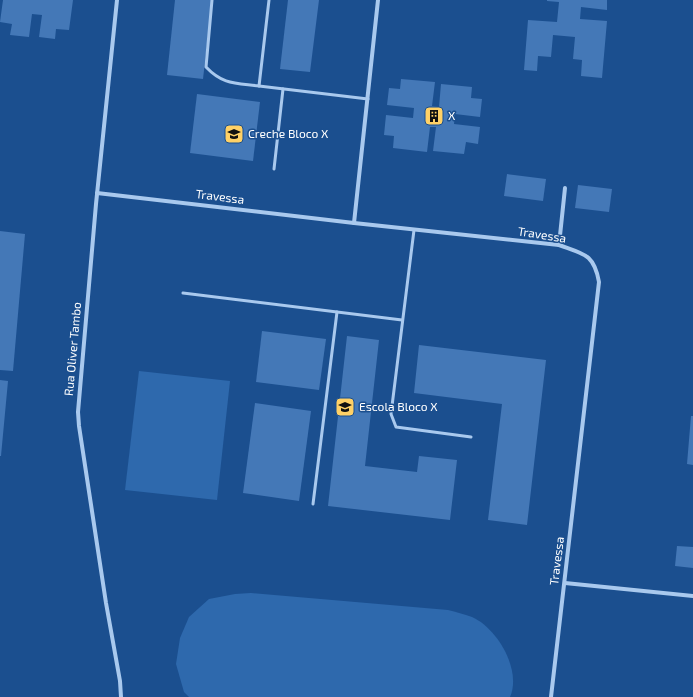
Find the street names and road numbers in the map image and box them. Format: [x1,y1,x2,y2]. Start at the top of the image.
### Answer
street label: Travessa [195,186,245,206]
street label: Travessa [517,223,567,245]
street label: Rua Oliver Tambo [61,301,83,397]
street label: Travessa [546,536,566,586]

